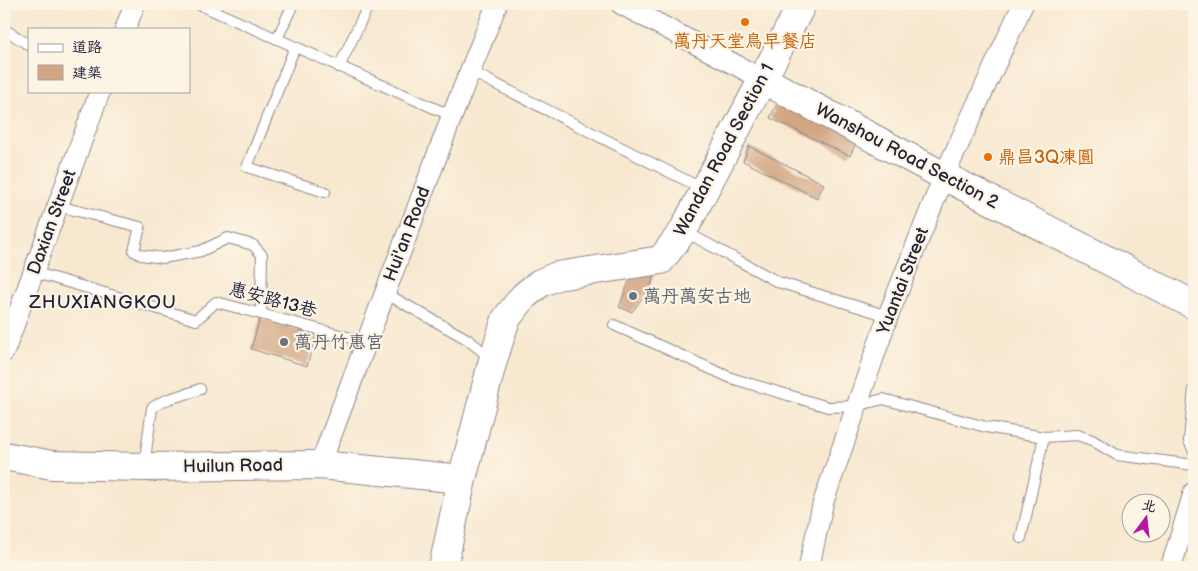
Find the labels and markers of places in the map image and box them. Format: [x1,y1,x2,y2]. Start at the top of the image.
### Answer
marker: 萬丹天堂鳥早餐店 [739,16,751,28]
place label: 萬丹天堂鳥早餐店 [673,31,817,52]
place label: 鼎昌3Q凍圓 [998,147,1095,168]
marker: 鼎昌3Q凍圓 [982,151,994,163]
place label: 萬丹萬安古地 [643,286,751,307]
marker: 萬丹萬安古地 [627,290,639,302]
place label: 萬丹竹惠宮 [294,332,384,353]
marker: 萬丹竹惠宮 [278,336,290,348]

